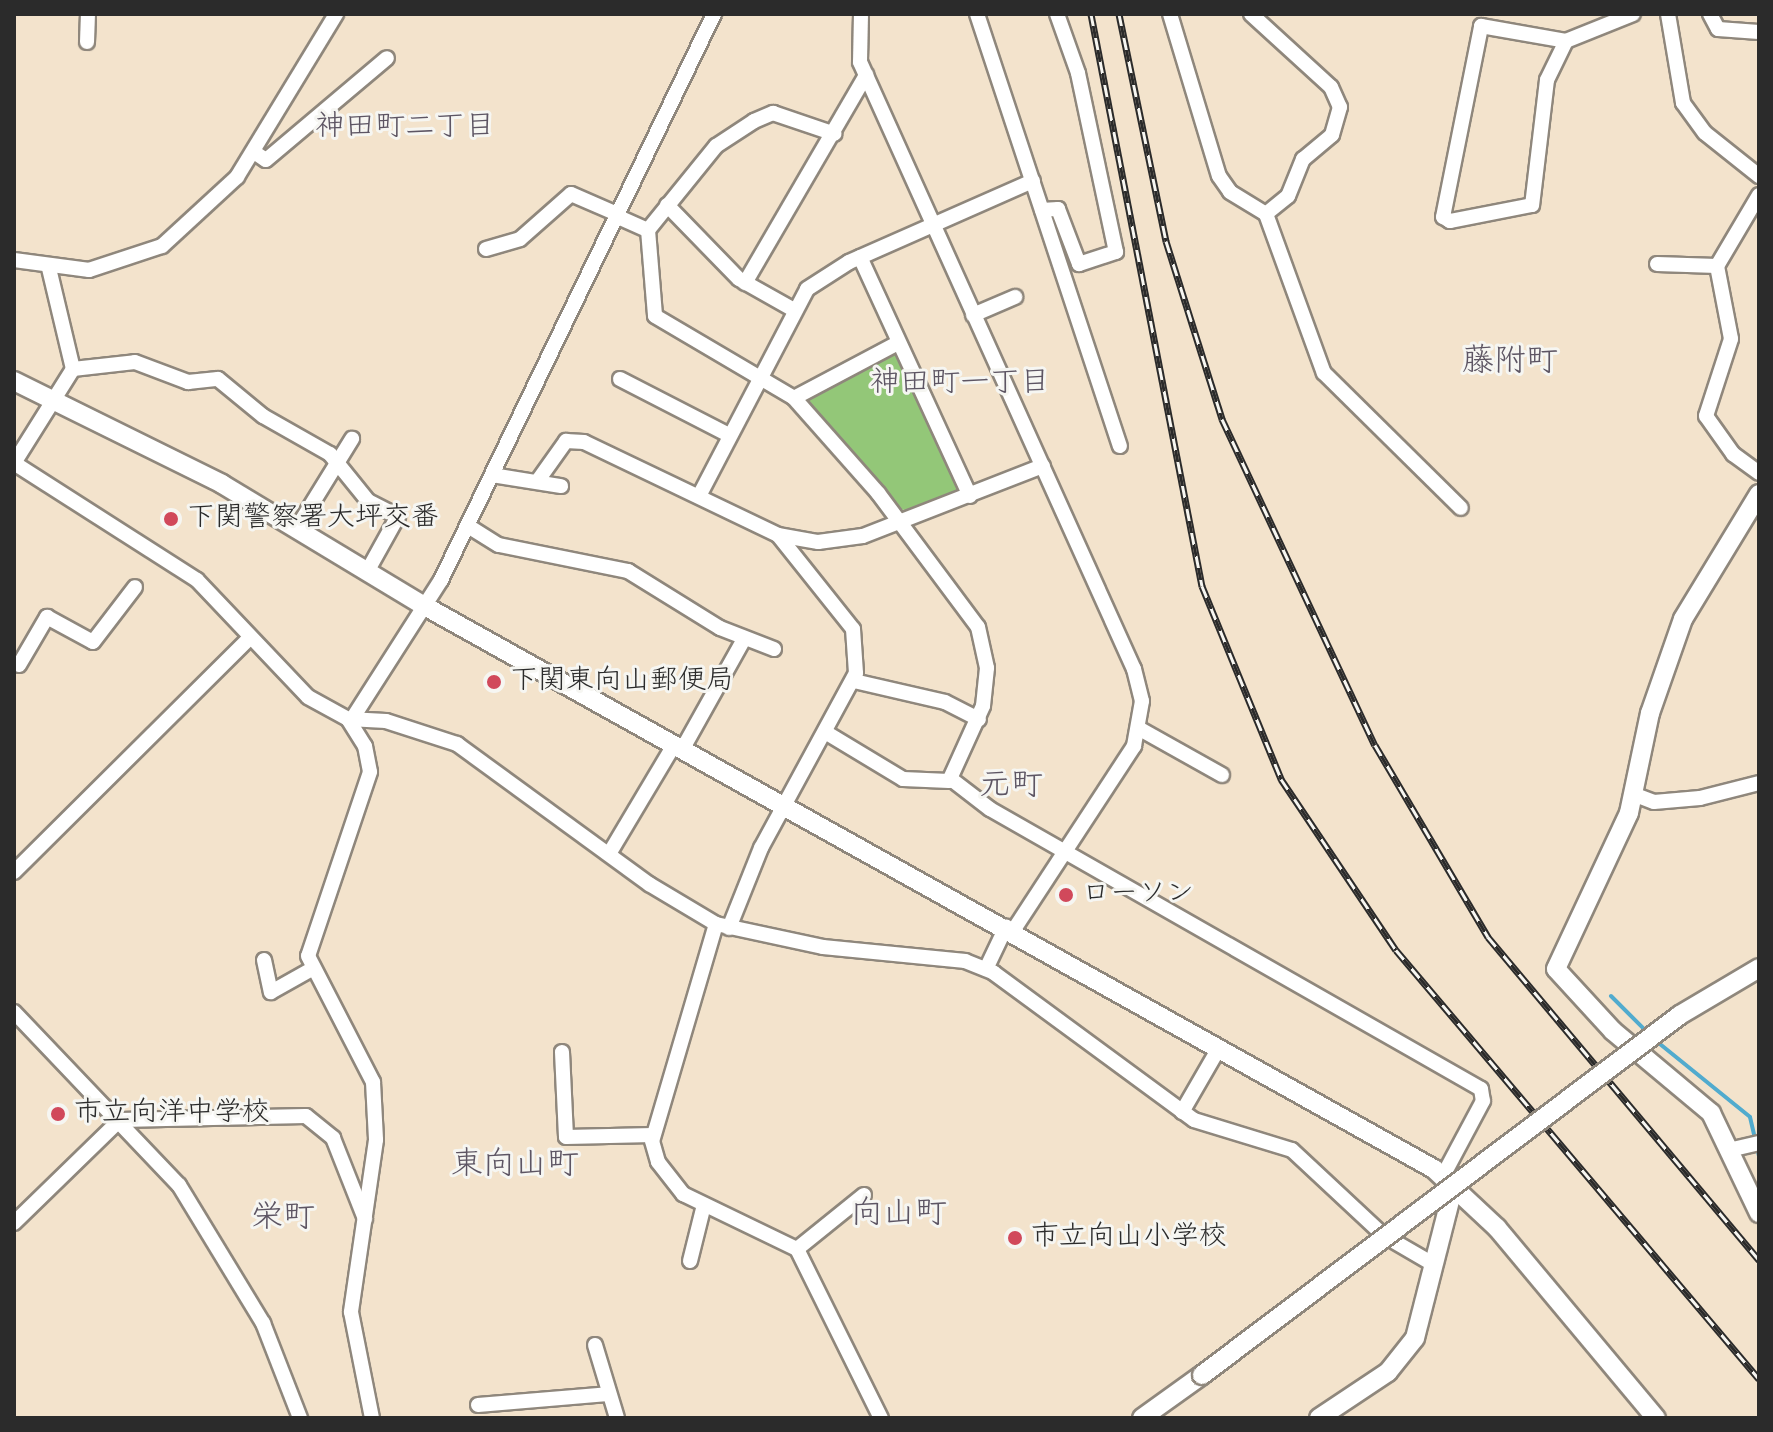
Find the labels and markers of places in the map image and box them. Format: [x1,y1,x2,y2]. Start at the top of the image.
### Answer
place label: 下関警察署大坪交番 [187,502,439,536]
marker: 下関警察署大坪交番 [162,510,180,528]
place label: 下関東向山郵便局 [510,665,734,699]
marker: 下関東向山郵便局 [485,673,503,691]
place label: ローソン [1082,878,1194,912]
marker: ローソン [1057,886,1075,904]
place label: 市立向洋中学校 [74,1097,270,1131]
marker: 市立向洋中学校 [49,1105,67,1123]
place label: 市立向山小学校 [1031,1221,1227,1255]
marker: 市立向山小学校 [1006,1229,1024,1247]

